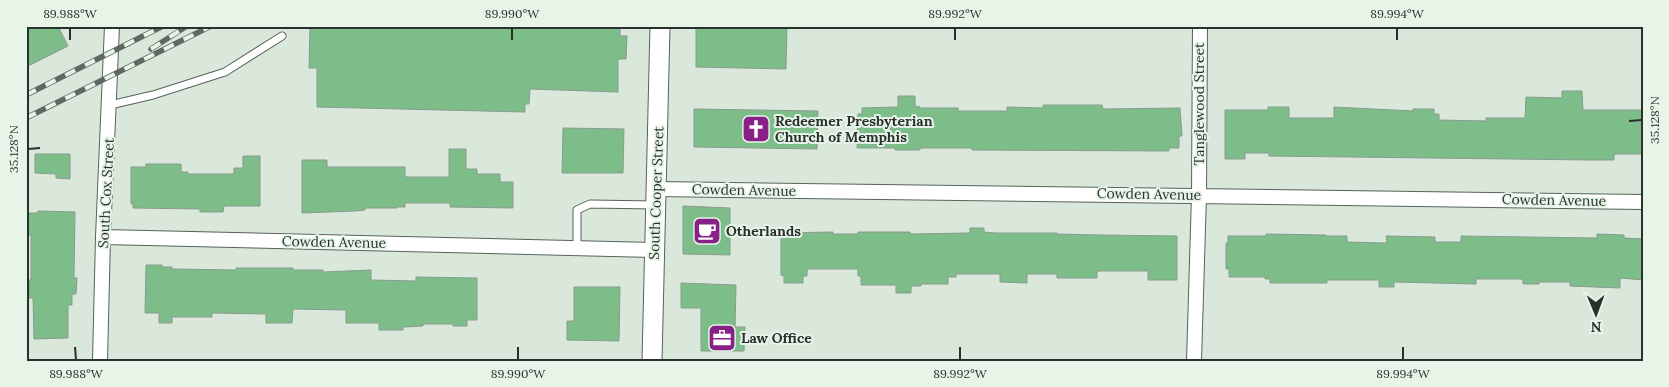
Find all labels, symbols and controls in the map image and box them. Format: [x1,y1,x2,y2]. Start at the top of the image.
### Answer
text: 89.988°W [43,6,98,21]
text: 89.990°W [485,6,540,21]
text: 89.992°W [928,6,983,21]
text: 89.994°W [1370,6,1425,21]
street label: Tanglewood Street [1190,42,1208,165]
text: 35.128°N [1647,96,1662,144]
place label: Redeemer Presbyterian Church of Memphis [775,112,933,146]
church icon: Redeemer Presbyterian Church of Memphis [741,114,771,144]
text: 35.128°N [6,125,21,173]
street label: South Cooper Street [645,125,667,260]
street label: South Cox Street [94,137,118,249]
street label: Cowden Avenue [692,180,797,200]
street label: Cowden Avenue [1097,184,1202,204]
street label: Cowden Avenue [1502,190,1607,210]
cafe icon: Otherlands [692,216,722,246]
place label: Otherlands [726,222,801,240]
street label: Cowden Avenue [282,232,387,252]
north arrow [1572,290,1622,340]
text: N [1590,318,1602,336]
office icon: Law Office [707,323,737,353]
place label: Law Office [741,329,812,347]
text: 89.988°W [49,366,104,381]
text: 89.990°W [491,366,546,381]
text: 89.992°W [933,366,988,381]
text: 89.994°W [1376,366,1431,381]

